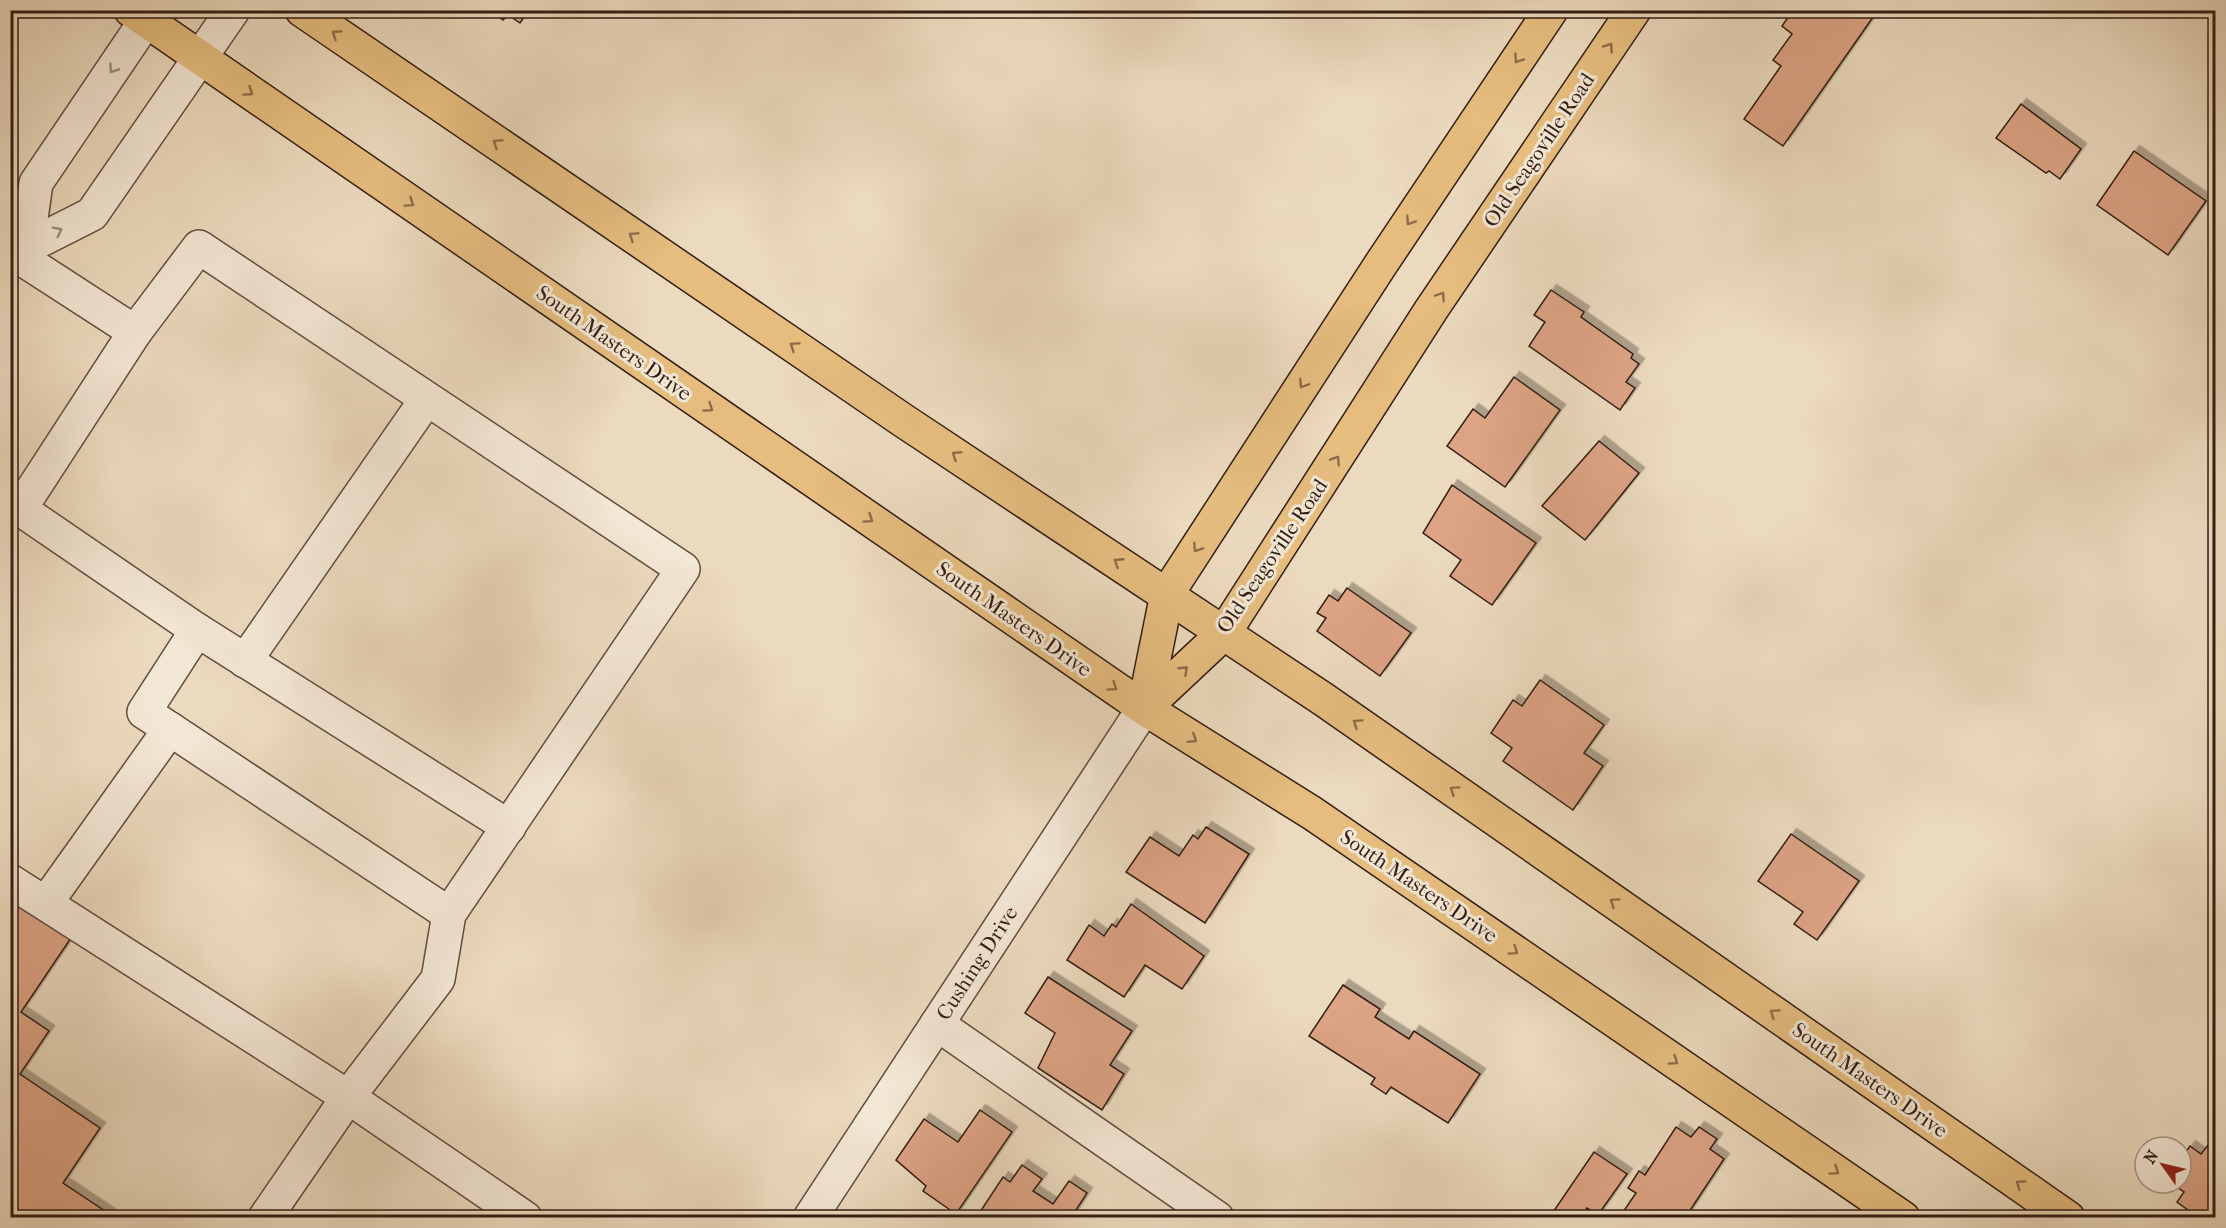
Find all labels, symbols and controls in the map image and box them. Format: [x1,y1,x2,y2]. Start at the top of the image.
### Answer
one-way arrow [332,30,343,41]
one-way arrow [1602,43,1613,54]
one-way arrow [1514,53,1526,63]
one-way arrow [109,62,120,73]
street label: Old Seagoville Road [1479,68,1600,232]
one-way arrow [242,85,253,96]
one-way arrow [493,140,504,151]
one-way arrow [403,196,414,207]
one-way arrow [1406,215,1417,226]
one-way arrow [52,227,63,239]
one-way arrow [629,232,640,243]
street label: South Masters Drive [532,280,696,406]
one-way arrow [1433,291,1444,302]
one-way arrow [790,342,801,353]
one-way arrow [1300,378,1311,389]
one-way arrow [702,401,713,412]
one-way arrow [951,451,962,462]
one-way arrow [1329,456,1340,467]
street label: Old Seagoville Road [1212,474,1333,638]
one-way arrow [863,512,874,523]
one-way arrow [1193,541,1204,552]
street label: South Masters Drive [932,556,1096,682]
one-way arrow [1114,558,1125,569]
one-way arrow [1177,667,1188,678]
one-way arrow [1106,680,1117,691]
one-way arrow [1353,719,1364,730]
one-way arrow [1187,732,1198,743]
one-way arrow [1449,786,1460,797]
street label: South Masters Drive [1336,825,1502,947]
one-way arrow [1609,898,1620,909]
street label: Cushing Drive [931,902,1023,1024]
one-way arrow [1507,944,1518,955]
one-way arrow [1770,1009,1781,1020]
street label: South Masters Drive [1788,1017,1952,1143]
one-way arrow [1668,1054,1679,1065]
north arrow [2133,1135,2193,1195]
text: N [2140,1146,2163,1167]
one-way arrow [1829,1164,1840,1175]
one-way arrow [2016,1180,2027,1191]

